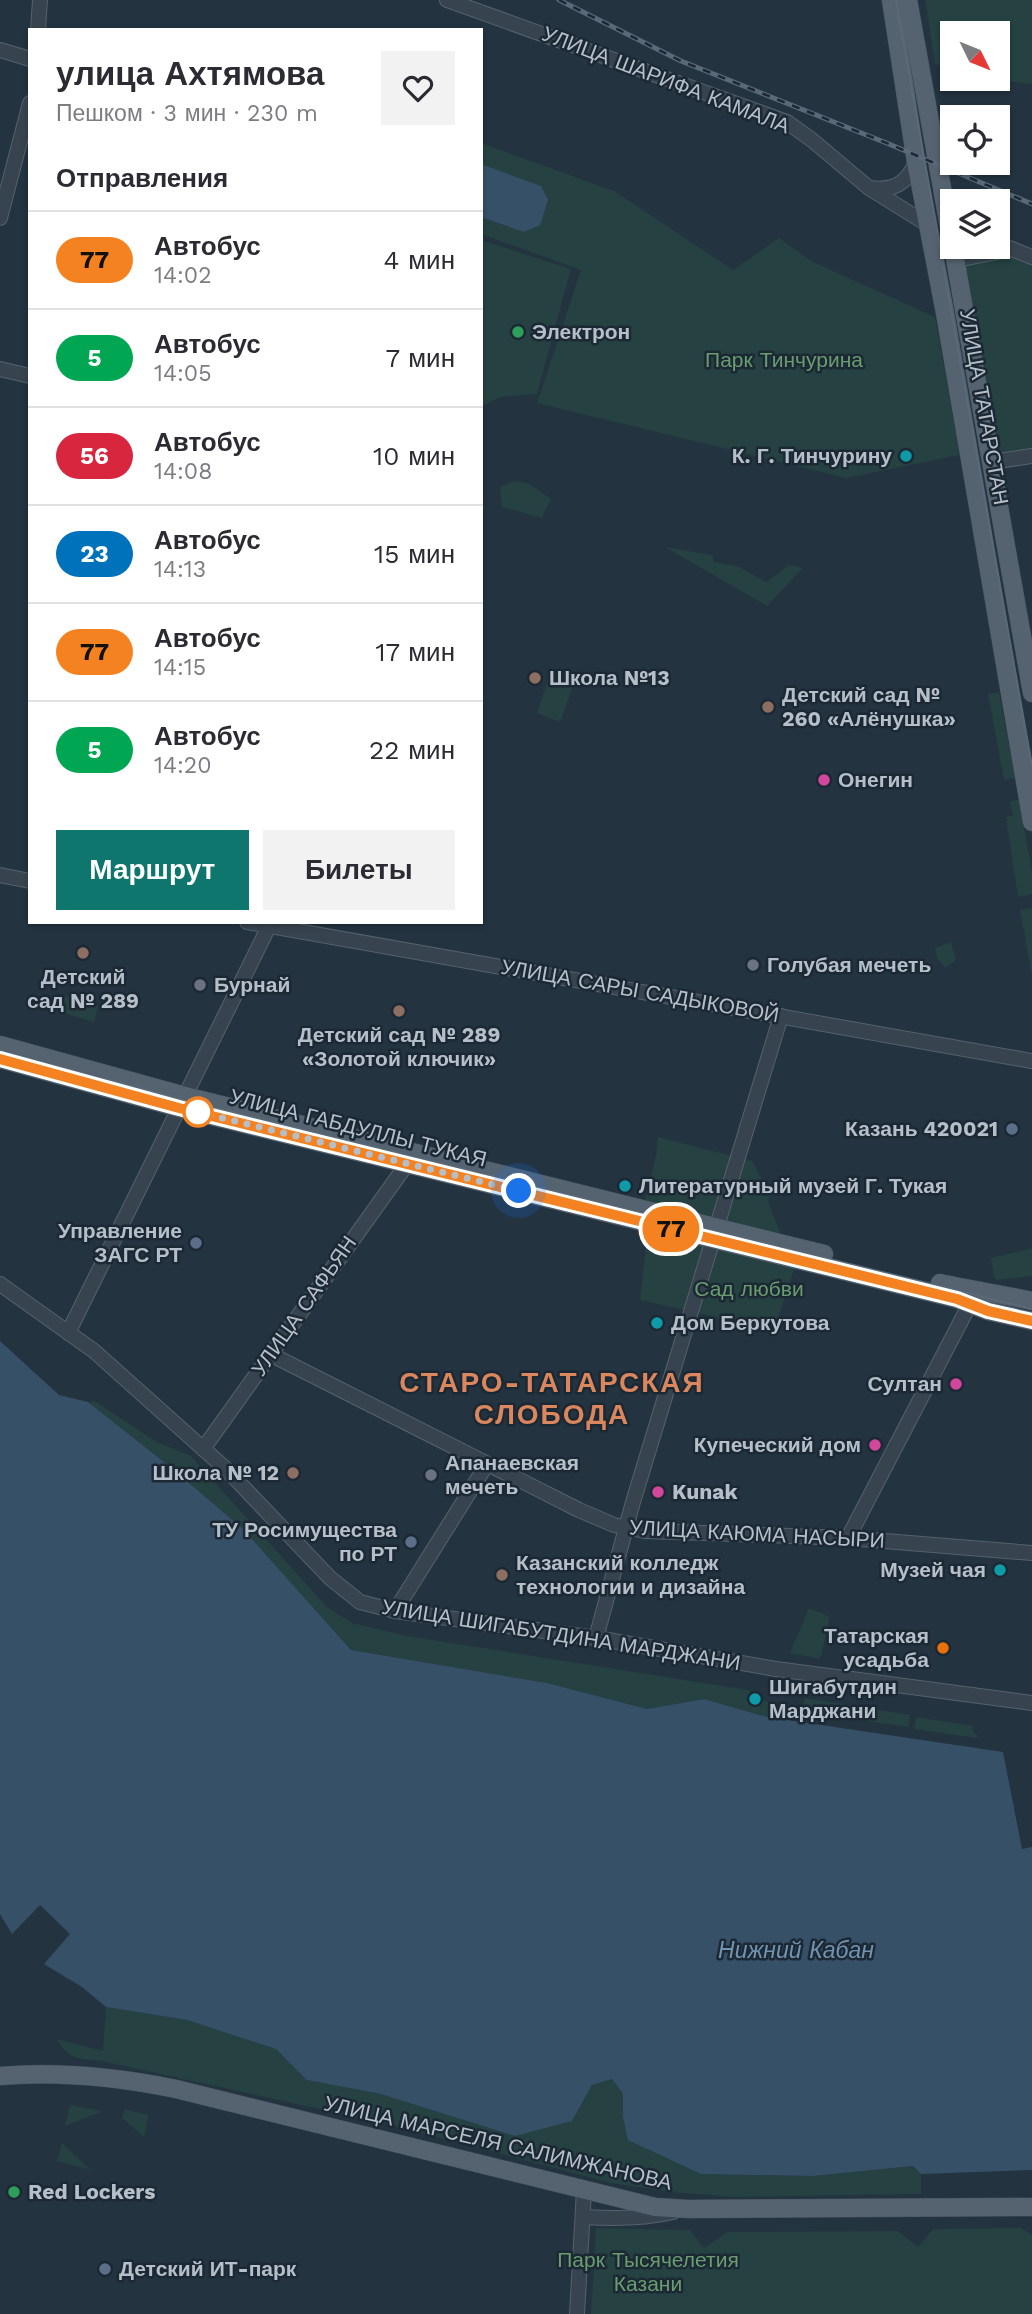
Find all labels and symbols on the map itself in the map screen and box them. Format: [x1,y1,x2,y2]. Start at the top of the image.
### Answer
street label: УЛИЦА ШАРИФА КАМАЛА [539,21,794,138]
north arrow [940,21,1010,91]
street label: УЛИЦА ТАТАРСТАН [955,307,1014,507]
place label: Электрон [532,319,630,344]
marker: Электрон [510,324,526,340]
park label: Парк Тинчурина [705,347,863,372]
place label: К. Г. Тинчурину [732,443,892,468]
marker: К. Г. Тинчурину [898,448,914,464]
place label: Школа №13 [549,665,670,690]
marker: Школа №13 [527,670,543,686]
place label: Детский сад № 260 «Алёнушка» [782,682,956,731]
marker: Детский сад № 260 «Алёнушка» [760,699,776,715]
place label: Онегин [838,767,913,792]
marker: Онегин [816,772,832,788]
marker: Детский сад № 289 [75,945,91,961]
place label: Голубая мечеть [767,952,931,977]
street label: УЛИЦА САРЫ САДЫКОВОЙ [499,954,781,1027]
marker: Голубая мечеть [745,957,761,973]
place label: Детский сад № 289 [27,964,139,1013]
place label: Бурнай [214,972,290,997]
marker: Бурнай [192,977,208,993]
marker: Детский сад № 289 «Золотой ключик» [391,1003,407,1019]
place label: Детский сад № 289 «Золотой ключик» [298,1022,500,1071]
street label: УЛИЦА ГАБДУЛЛЫ ТУКАЯ [227,1083,489,1172]
unlabelled marker [183,1097,213,1127]
place label: Казань 420021 [845,1116,998,1141]
marker: Казань 420021 [1004,1121,1020,1137]
your location [501,1173,536,1208]
place label: Литературный музей Г. Тукая [639,1173,947,1198]
marker: Литературный музей Г. Тукая [617,1178,633,1194]
line badge: 77 [640,1206,702,1252]
place label: Управление ЗАГС РТ [58,1218,182,1267]
street label: УЛИЦА САФЬЯН [246,1231,361,1381]
marker: Управление ЗАГС РТ [188,1235,204,1251]
park label: Сад любви [694,1276,804,1301]
place label: Дом Беркутова [671,1310,830,1335]
marker: Дом Беркутова [649,1315,665,1331]
district label: СТАРО-ТАТАРСКАЯ СЛОБОДА [399,1366,705,1431]
place label: Султан [867,1371,942,1396]
marker: Султан [948,1376,964,1392]
place label: Купеческий дом [694,1432,861,1457]
marker: Купеческий дом [867,1437,883,1453]
place label: Апанаевская мечеть [445,1450,579,1499]
place label: Школа № 12 [152,1460,279,1485]
marker: Школа № 12 [285,1465,301,1481]
marker: Апанаевская мечеть [423,1467,439,1483]
place label: Kunak [672,1479,739,1504]
marker: Kunak [650,1484,666,1500]
street label: УЛИЦА КАЮМА НАСЫРИ [629,1514,885,1553]
place label: ТУ Росимущества по РТ [212,1517,397,1566]
marker: ТУ Росимущества по РТ [403,1534,419,1550]
place label: Казанский колледж технологии и дизайна [516,1550,745,1599]
place label: Музей чая [880,1557,986,1582]
marker: Музей чая [992,1562,1008,1578]
marker: Казанский колледж технологии и дизайна [494,1567,510,1583]
street label: УЛИЦА ШИГАБУТДИНА МАРДЖАНИ [380,1594,742,1675]
place label: Татарская усадьба [824,1623,929,1672]
marker: Татарская усадьба [935,1640,951,1656]
place label: Шигабутдин Марджани [769,1674,897,1723]
marker: Шигабутдин Марджани [747,1691,763,1707]
water label: Нижний Кабан [718,1937,874,1964]
street label: УЛИЦА МАРСЕЛЯ САЛИМЖАНОВА [322,2090,675,2195]
place label: Red Lockers [28,2179,155,2204]
marker: Red Lockers [6,2184,22,2200]
park label: Парк Тысячелетия Казани [557,2247,739,2296]
place label: Детский ИТ-парк [119,2256,297,2281]
marker: Детский ИТ-парк [97,2261,113,2277]

